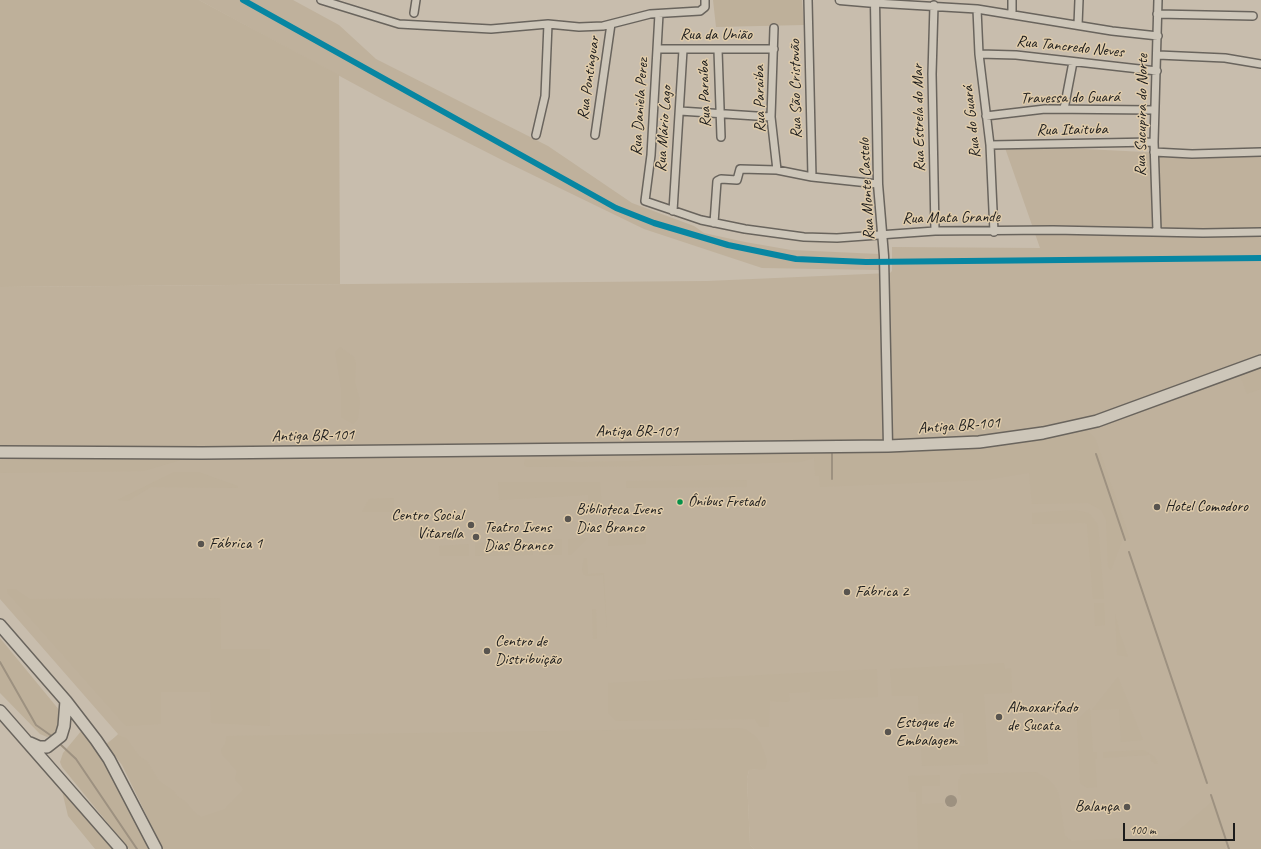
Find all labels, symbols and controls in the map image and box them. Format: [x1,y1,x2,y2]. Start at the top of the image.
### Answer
street label: Rua da União [680,25,752,45]
street label: Rua Tancredo Neves [1015,32,1125,62]
street label: Rua Pontinguar [574,35,604,121]
street label: Rua São Cristovão [786,39,806,139]
street label: Rua Sucupira do Norte [1131,54,1153,176]
street label: Rua Daniela Perez [627,58,653,156]
street label: Rua Paraíba [694,60,716,128]
street label: Rua Estrela do Mar [908,64,930,172]
street label: Rua Paraiba [750,65,770,133]
street label: Rua Mário Lago [651,85,677,173]
street label: Rua do Guará [959,85,985,159]
street label: Travessa do Guará [1020,88,1120,108]
street label: Rua Itaituba [1036,120,1108,140]
street label: Rua Monte Castelo [855,138,879,240]
street label: Rua Mata Grande [902,208,1000,228]
street label: Antiga BR-101 [917,414,1001,438]
street label: Antiga BR-101 [596,422,678,442]
street label: Antiga BR-101 [272,426,354,446]
place label: Ônibus Fretado [688,493,765,511]
marker: Ônibus Fretado [675,497,685,507]
place label: Hotel Comodoro [1165,497,1248,517]
place label: Biblioteca Ivens Dias Branco [576,500,661,538]
marker: Hotel Comodoro [1152,502,1162,512]
place label: Centro Social Vitarella [391,506,463,544]
marker: Biblioteca Ivens Dias Branco [563,514,573,524]
place label: Teatro Ivens Dias Branco [484,518,552,556]
marker: Centro Social Vitarella [466,520,476,530]
marker: Teatro Ivens Dias Branco [471,532,481,542]
place label: Fábrica 1 [209,534,262,554]
marker: Fábrica 1 [196,539,206,549]
place label: Fábrica 2 [855,582,908,602]
marker: Fábrica 2 [842,587,852,597]
place label: Centro de Distribuição [495,632,561,670]
marker: Centro de Distribuição [482,646,492,656]
place label: Almoxarifado de Sucata [1007,698,1077,736]
marker: Almoxarifado de Sucata [994,712,1004,722]
place label: Estoque de Embalagem [896,713,957,751]
marker: Estoque de Embalagem [883,727,893,737]
place label: Balança [1075,797,1119,817]
marker: Balança [1122,802,1132,812]
scale bar [1125,815,1237,841]
text: 100 m [1130,822,1156,838]

